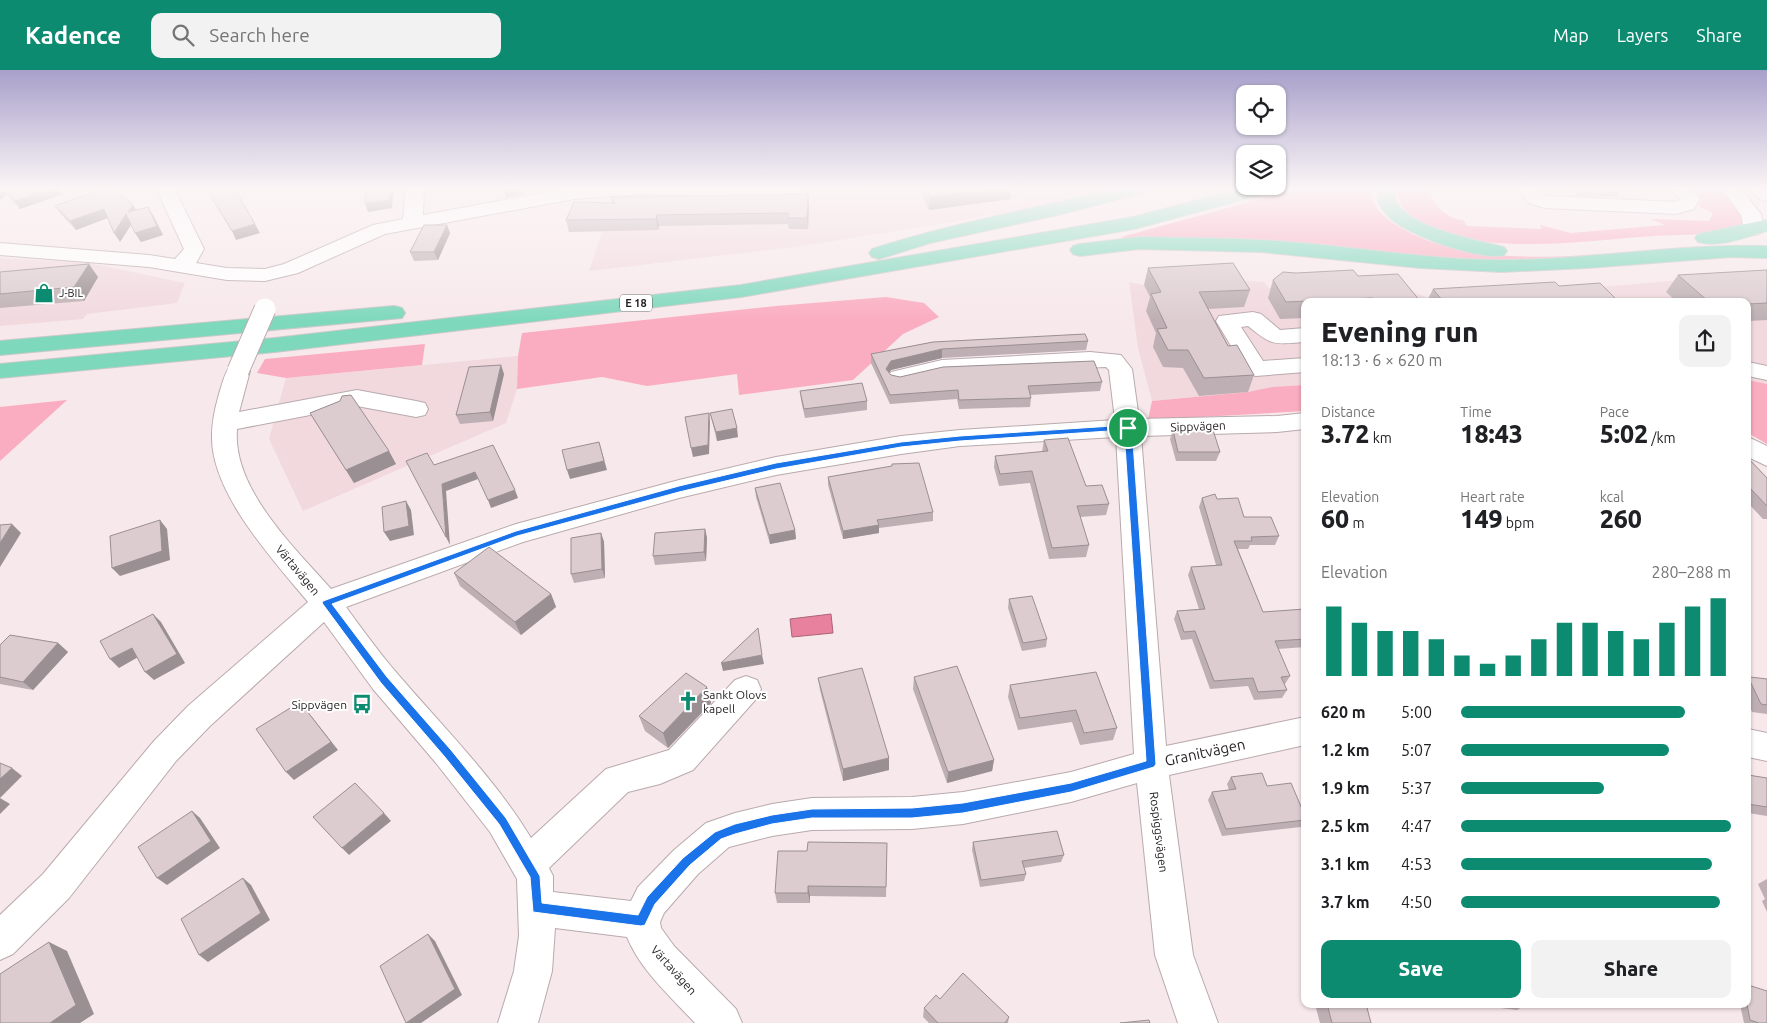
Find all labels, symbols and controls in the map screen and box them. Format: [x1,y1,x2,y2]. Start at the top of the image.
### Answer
search box [151,13,501,58]
icon: search [169,21,197,49]
text: Kadence [25,22,121,49]
text: Search here [209,24,310,46]
text: Map [1553,25,1589,45]
text: Layers [1617,25,1668,45]
text: Share [1696,25,1742,45]
map controls [1236,85,1286,195]
button: locate [1236,85,1286,135]
button: layers [1236,145,1286,195]
shop icon: J-BIL [33,282,55,304]
place label: J-BIL [59,287,83,299]
road number: E 18 [620,294,652,312]
button: share [1679,315,1731,367]
text: Evening run [1321,316,1479,347]
text: 18:13 · 6 × 620 m [1321,351,1442,369]
text: Distance [1321,404,1375,420]
text: Time [1460,404,1492,420]
text: Pace [1600,404,1629,420]
pin [1107,407,1149,449]
icon: arrive [1114,414,1142,442]
street label: Sippvägen [1170,419,1226,433]
text: 3.72 [1321,420,1369,448]
text: 18:43 [1460,420,1523,448]
text: 5:02 [1600,420,1648,448]
text: km [1369,430,1392,446]
text: /km [1648,430,1676,446]
text: Elevation [1321,489,1379,505]
text: Heart rate [1460,489,1525,505]
text: kcal [1600,489,1624,505]
text: 60 [1321,505,1349,533]
text: 149 [1460,505,1503,533]
text: 260 [1600,505,1642,533]
text: m [1349,515,1365,531]
text: bpm [1503,515,1534,531]
street label: Värtavägen [273,542,323,598]
text: Elevation [1321,563,1388,581]
text: 280–288 m [1651,563,1731,581]
place label: Sankt Olovs kapell [703,688,766,715]
church icon: Sankt Olovs kapell [677,690,699,712]
bus stop icon: Sippvägen [351,693,373,715]
place label: Sippvägen [291,698,347,711]
text: 620 m [1321,703,1366,721]
text: 5:00 [1401,703,1432,721]
street label: Granitvägen [1163,735,1247,769]
text: 1.2 km [1321,741,1370,759]
text: 5:07 [1401,741,1432,759]
text: 1.9 km [1321,779,1370,797]
text: 5:37 [1401,779,1432,797]
street label: Rospiggsvägen [1148,791,1170,873]
text: 2.5 km [1321,817,1370,835]
text: 4:47 [1401,817,1432,835]
text: 3.1 km [1321,855,1370,873]
text: 4:53 [1401,855,1432,873]
text: 3.7 km [1321,893,1370,911]
text: 4:50 [1401,893,1432,911]
button: Save [1321,940,1521,998]
button: Share [1531,940,1731,998]
street label: Värtavägen [649,943,699,997]

